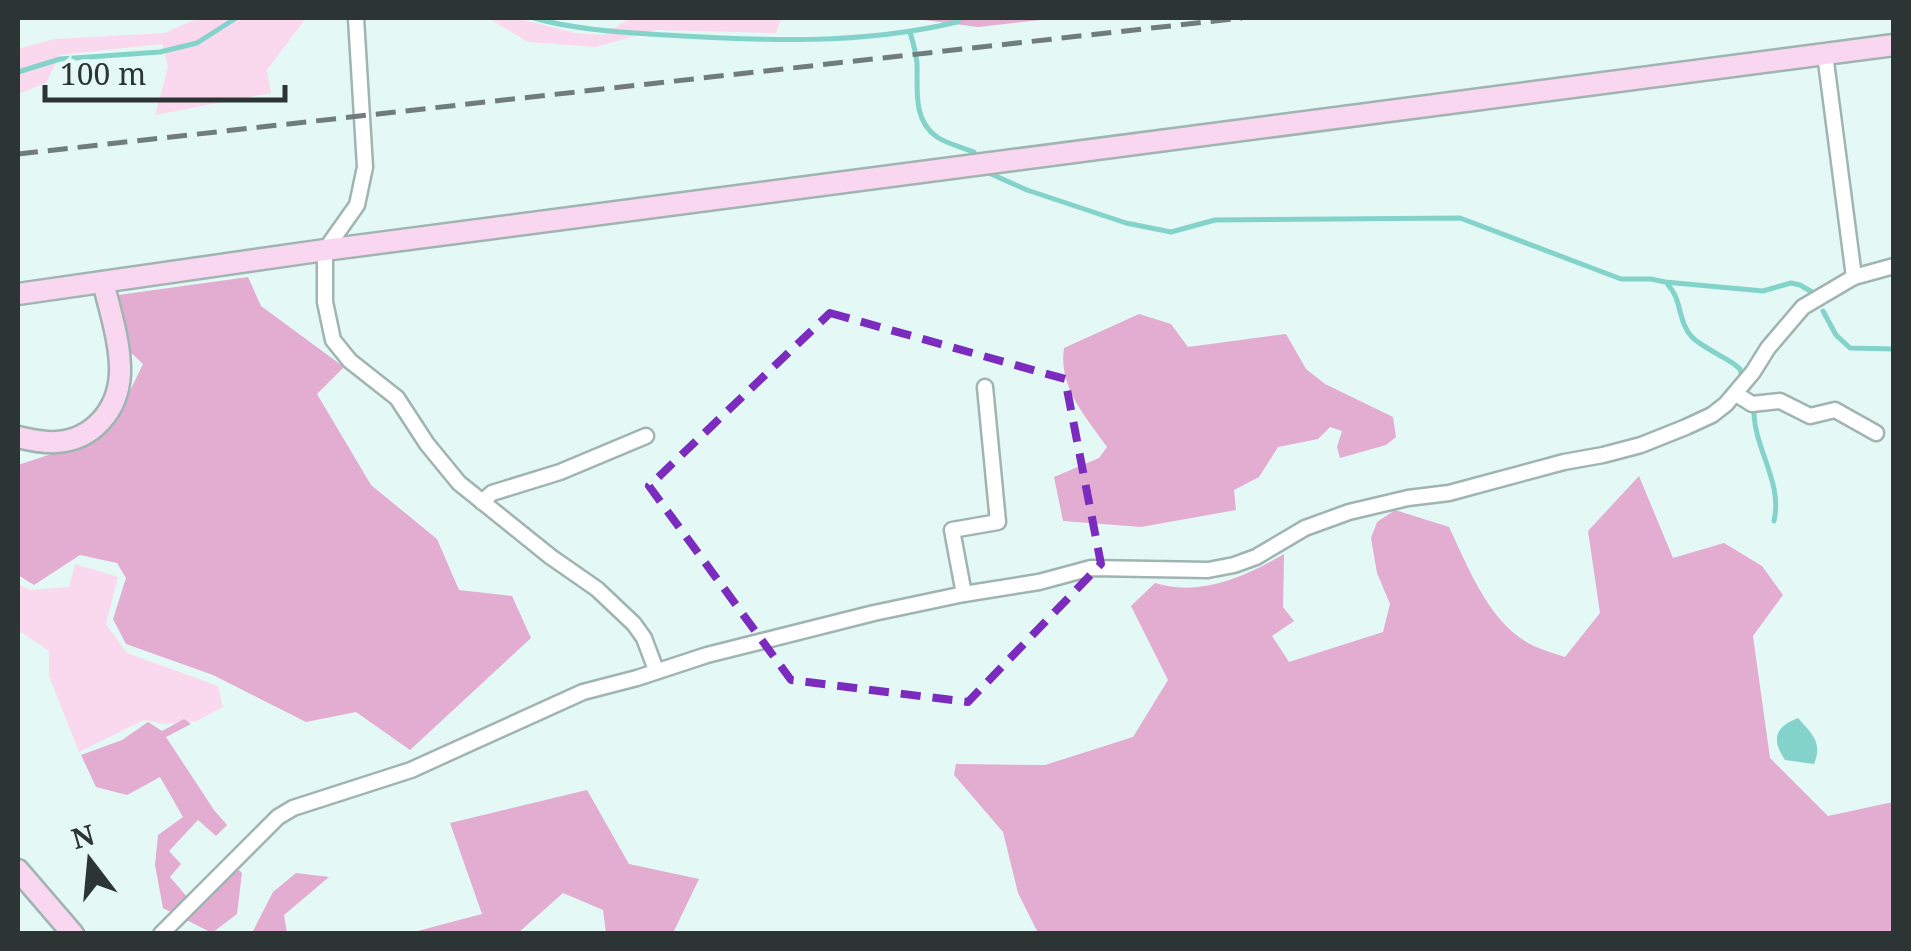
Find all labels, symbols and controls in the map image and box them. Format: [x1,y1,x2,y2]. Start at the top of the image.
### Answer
scale bar [45,40,285,102]
text: 100 m [60,53,146,94]
north arrow [40,811,140,911]
text: N [67,815,99,857]

